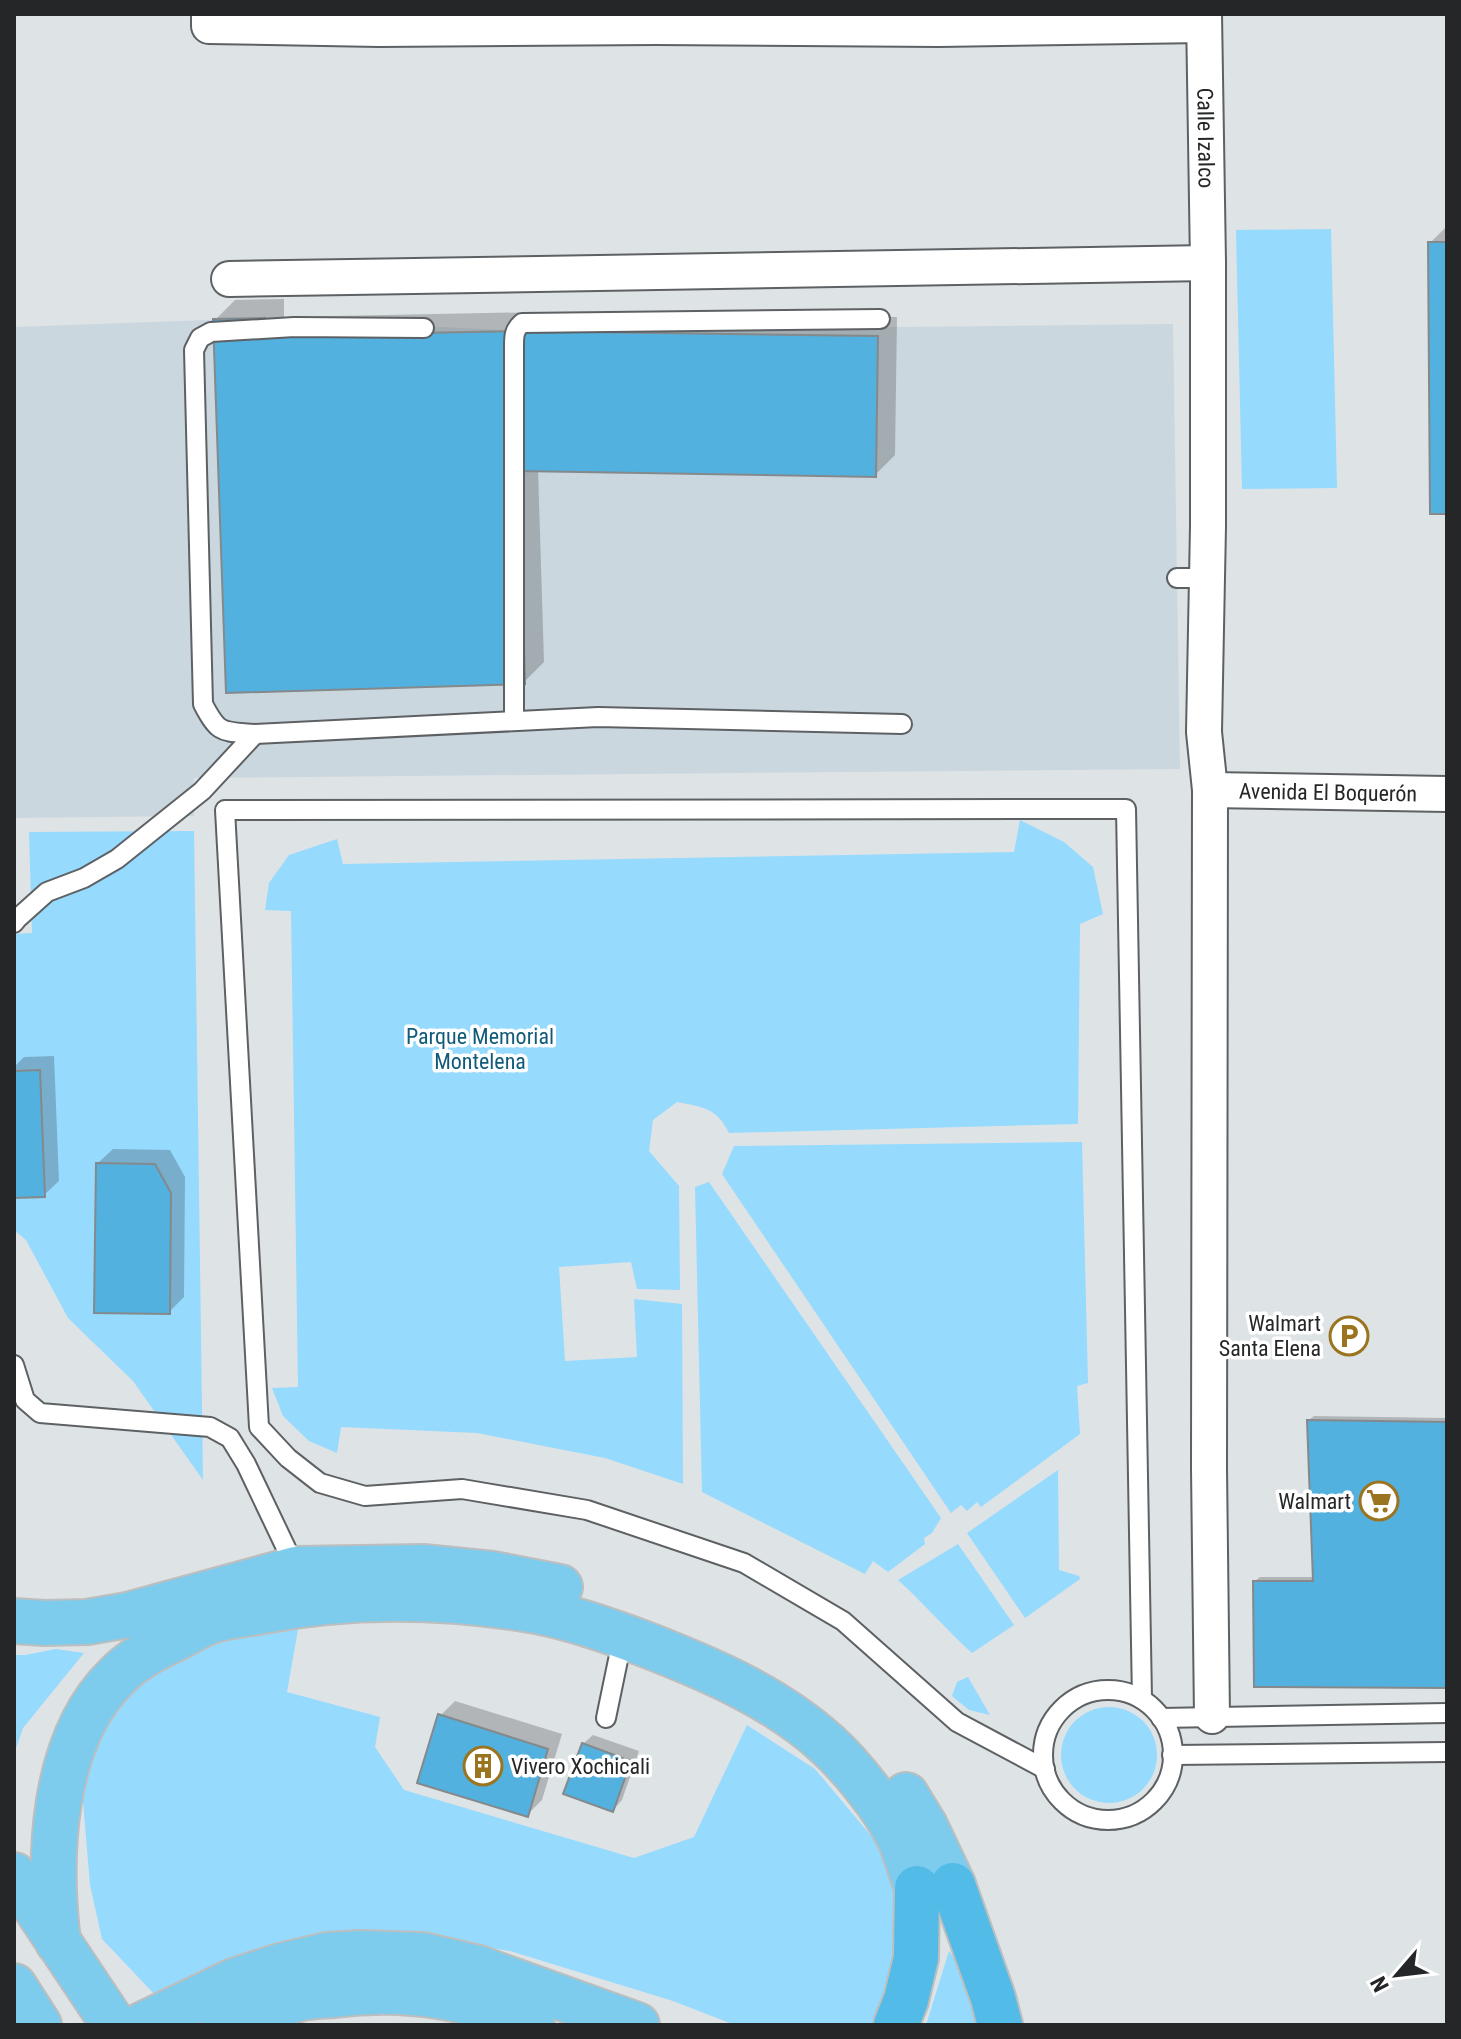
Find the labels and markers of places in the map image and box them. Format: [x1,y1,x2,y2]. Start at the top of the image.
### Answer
place label: Walmart Santa Elena [1219,1311,1321,1361]
parking icon: Walmart Santa Elena [1328,1315,1370,1357]
supermarket icon: Walmart [1358,1480,1400,1522]
place label: Walmart [1278,1489,1351,1514]
building icon: Vivero Xochicali [462,1745,504,1787]
place label: Vivero Xochicali [511,1754,650,1779]

